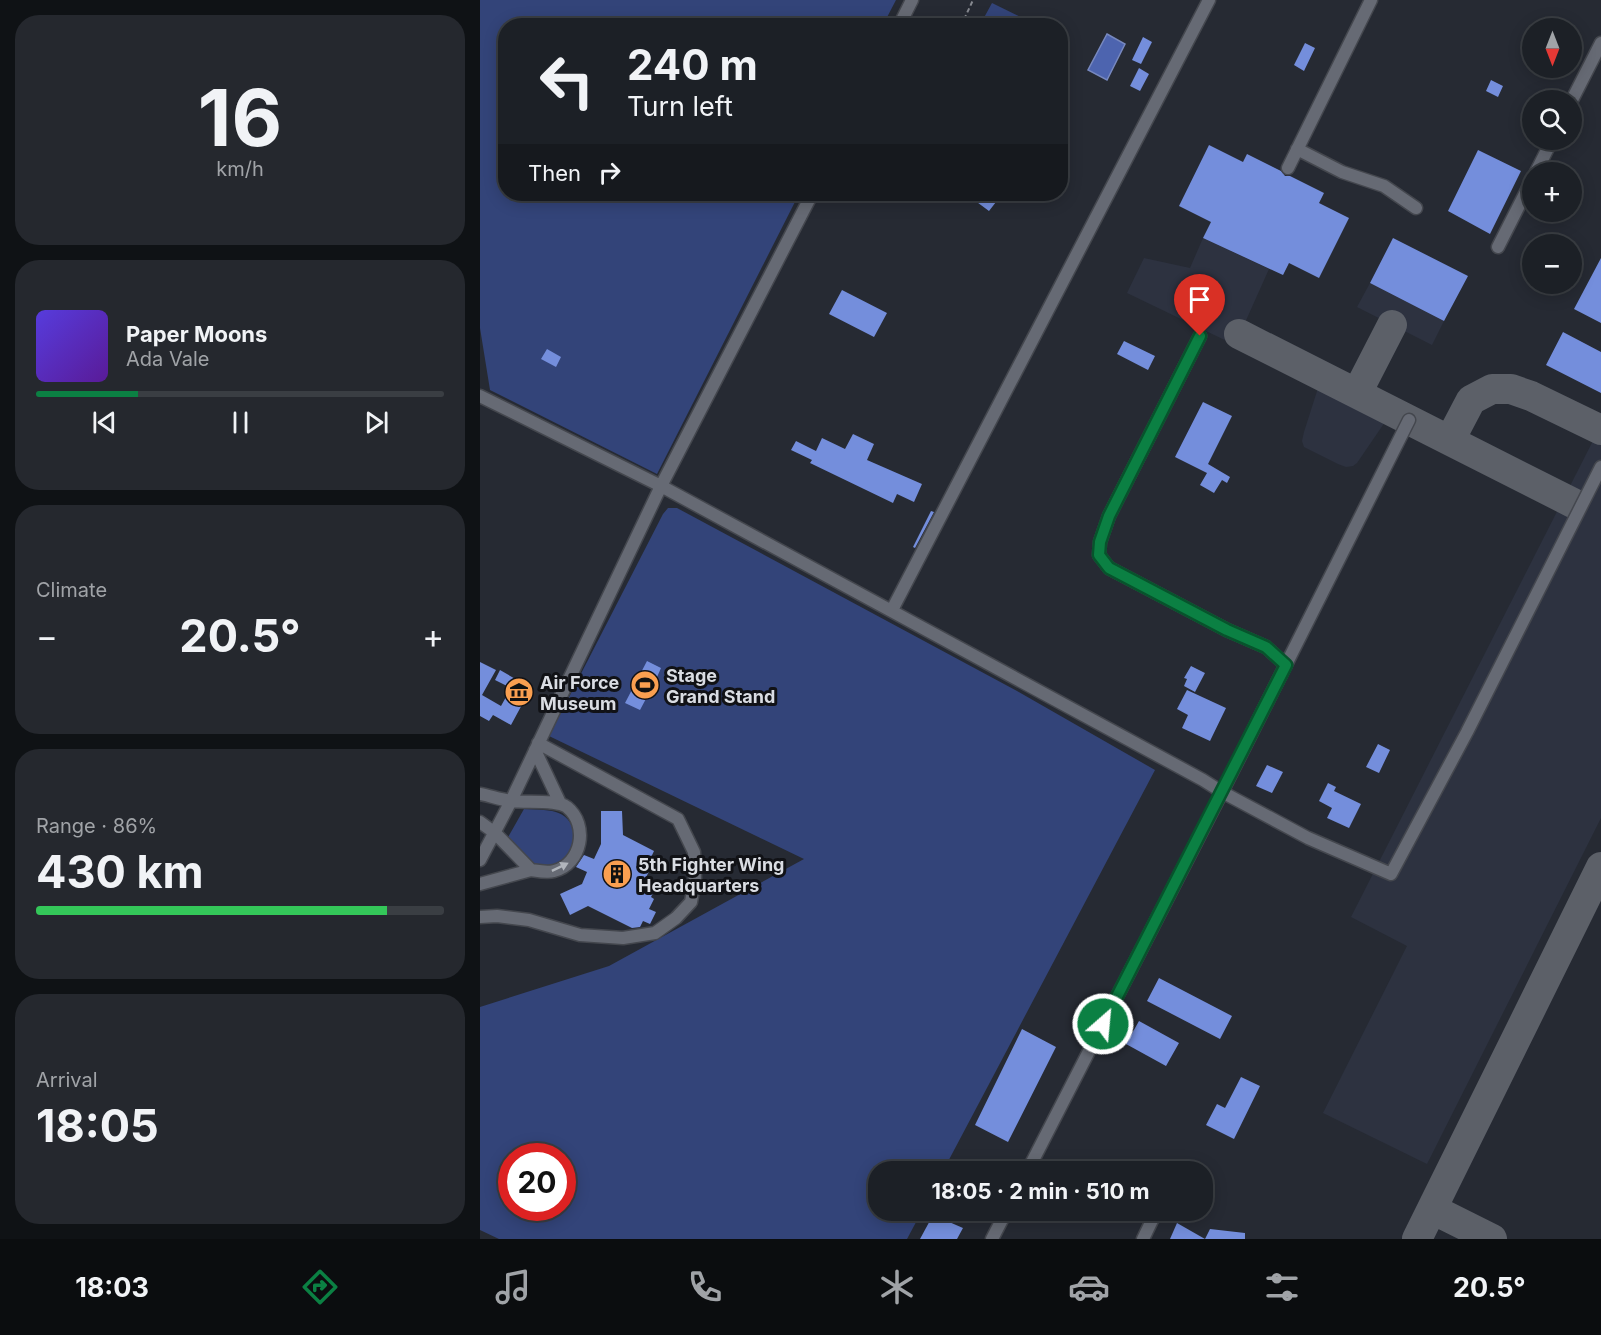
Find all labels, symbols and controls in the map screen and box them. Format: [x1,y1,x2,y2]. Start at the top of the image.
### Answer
north arrow [1522,18,1582,78]
map controls [1522,18,1582,294]
text: 240 m [627,39,758,90]
icon: left [528,42,606,120]
text: 16 [198,70,282,165]
text: Turn left [627,90,733,123]
button: search [1522,90,1582,150]
icon: right [593,156,626,189]
text: km/h [216,157,264,181]
text: Then [528,160,581,186]
button: + [1522,162,1582,222]
button: − [1522,234,1582,294]
pin [1174,274,1225,336]
icon: arrive [1183,283,1216,316]
text: Paper Moons [126,321,267,347]
text: Ada Vale [126,347,209,371]
icon: previous [88,406,121,439]
icon: pause [224,406,257,439]
icon: next [360,406,393,439]
text: Climate [36,578,107,602]
text: 20.5° [179,608,301,663]
text: − [36,616,58,656]
text: + [422,616,444,656]
place label: Stage Grand Stand [666,665,775,707]
sports icon: Stage Grand Stand [629,669,661,701]
place label: Air Force Museum [540,672,620,714]
museum icon: Air Force Museum [503,676,535,708]
text: Range · 86% [36,814,157,838]
text: 430 km [36,844,204,899]
place label: 5th Fighter Wing Headquarters [638,854,785,896]
building icon: 5th Fighter Wing Headquarters [601,858,633,890]
one-way arrow [551,863,569,873]
position arrow [1071,992,1135,1056]
text: Arrival [36,1068,98,1092]
text: 18:05 [36,1098,159,1153]
speed limit sign: 20 [498,1143,576,1221]
text: 18:05 · 2 min · 510 m [931,1178,1150,1204]
icon: directions [299,1266,341,1308]
icon: music [492,1266,534,1308]
icon: phone [684,1266,726,1308]
icon: climate [876,1266,918,1308]
icon: car [1068,1266,1110,1308]
icon: filters [1261,1266,1303,1308]
text: 18:03 [75,1271,149,1304]
text: 20.5° [1453,1271,1526,1304]

